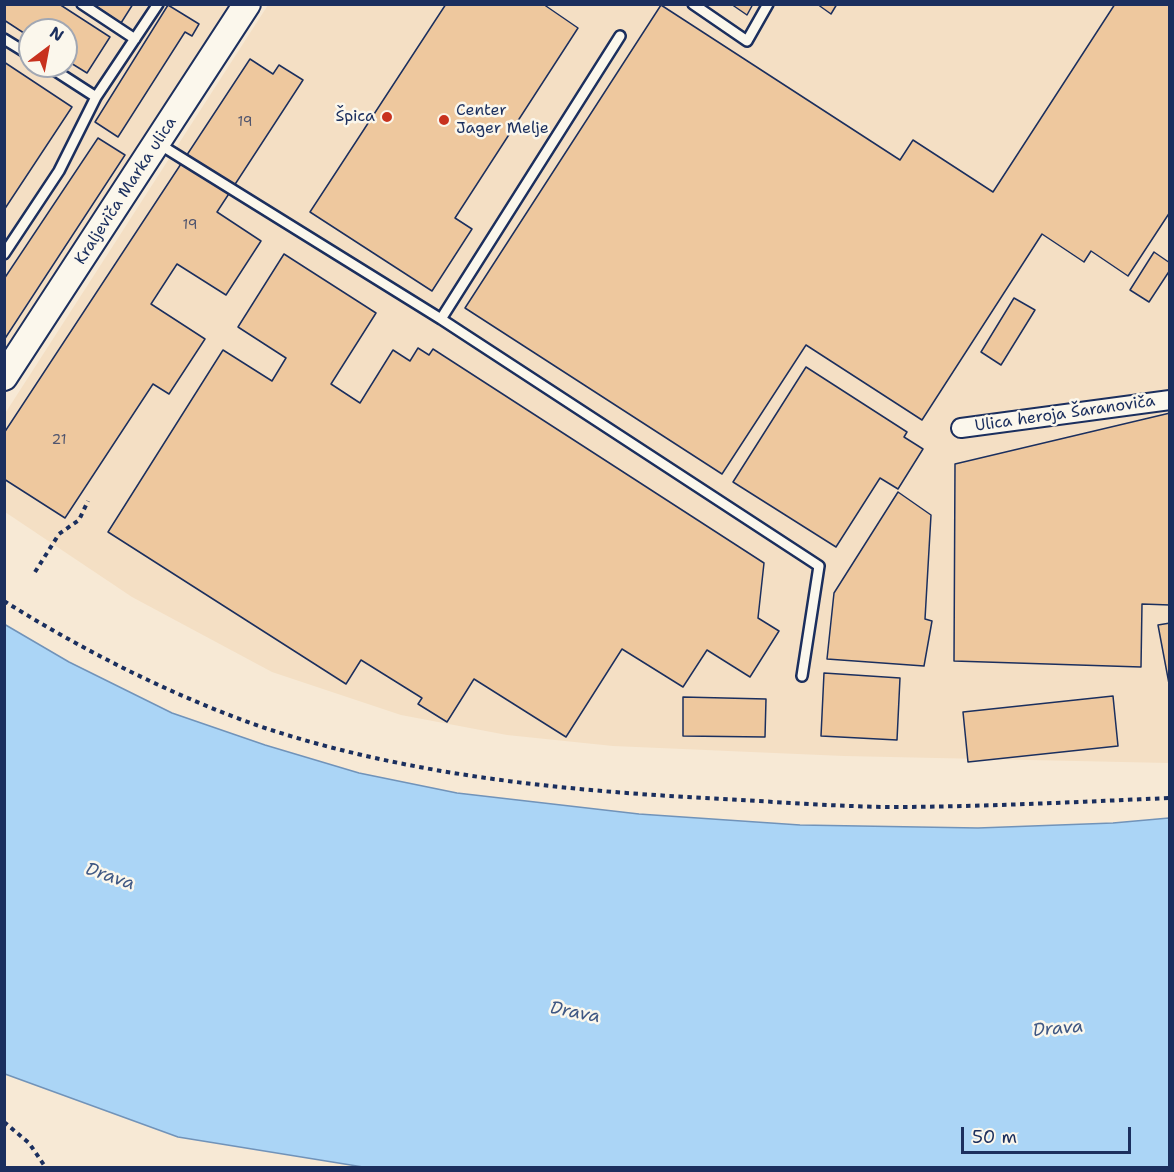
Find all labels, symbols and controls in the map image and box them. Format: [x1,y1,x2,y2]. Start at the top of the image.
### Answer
north arrow [18,18,78,78]
text: N [46,22,68,46]
place label: Center Jager Melje [456,101,549,139]
place label: Špica [336,107,375,127]
marker: Špica [380,110,394,124]
marker: Center Jager Melje [437,113,451,127]
street label: Kraljeviča Marka ulica [71,114,181,268]
house number: 19 [237,114,253,130]
house number: 19 [182,217,198,233]
street label: Ulica heroja Šaranoviča [974,392,1156,436]
house number: 21 [52,432,66,448]
water label: Drava [83,859,137,895]
water label: Drava [548,998,602,1028]
water label: Drava [1032,1016,1084,1042]
scale bar [964,1115,1134,1153]
text: 50 m [972,1125,1017,1149]

